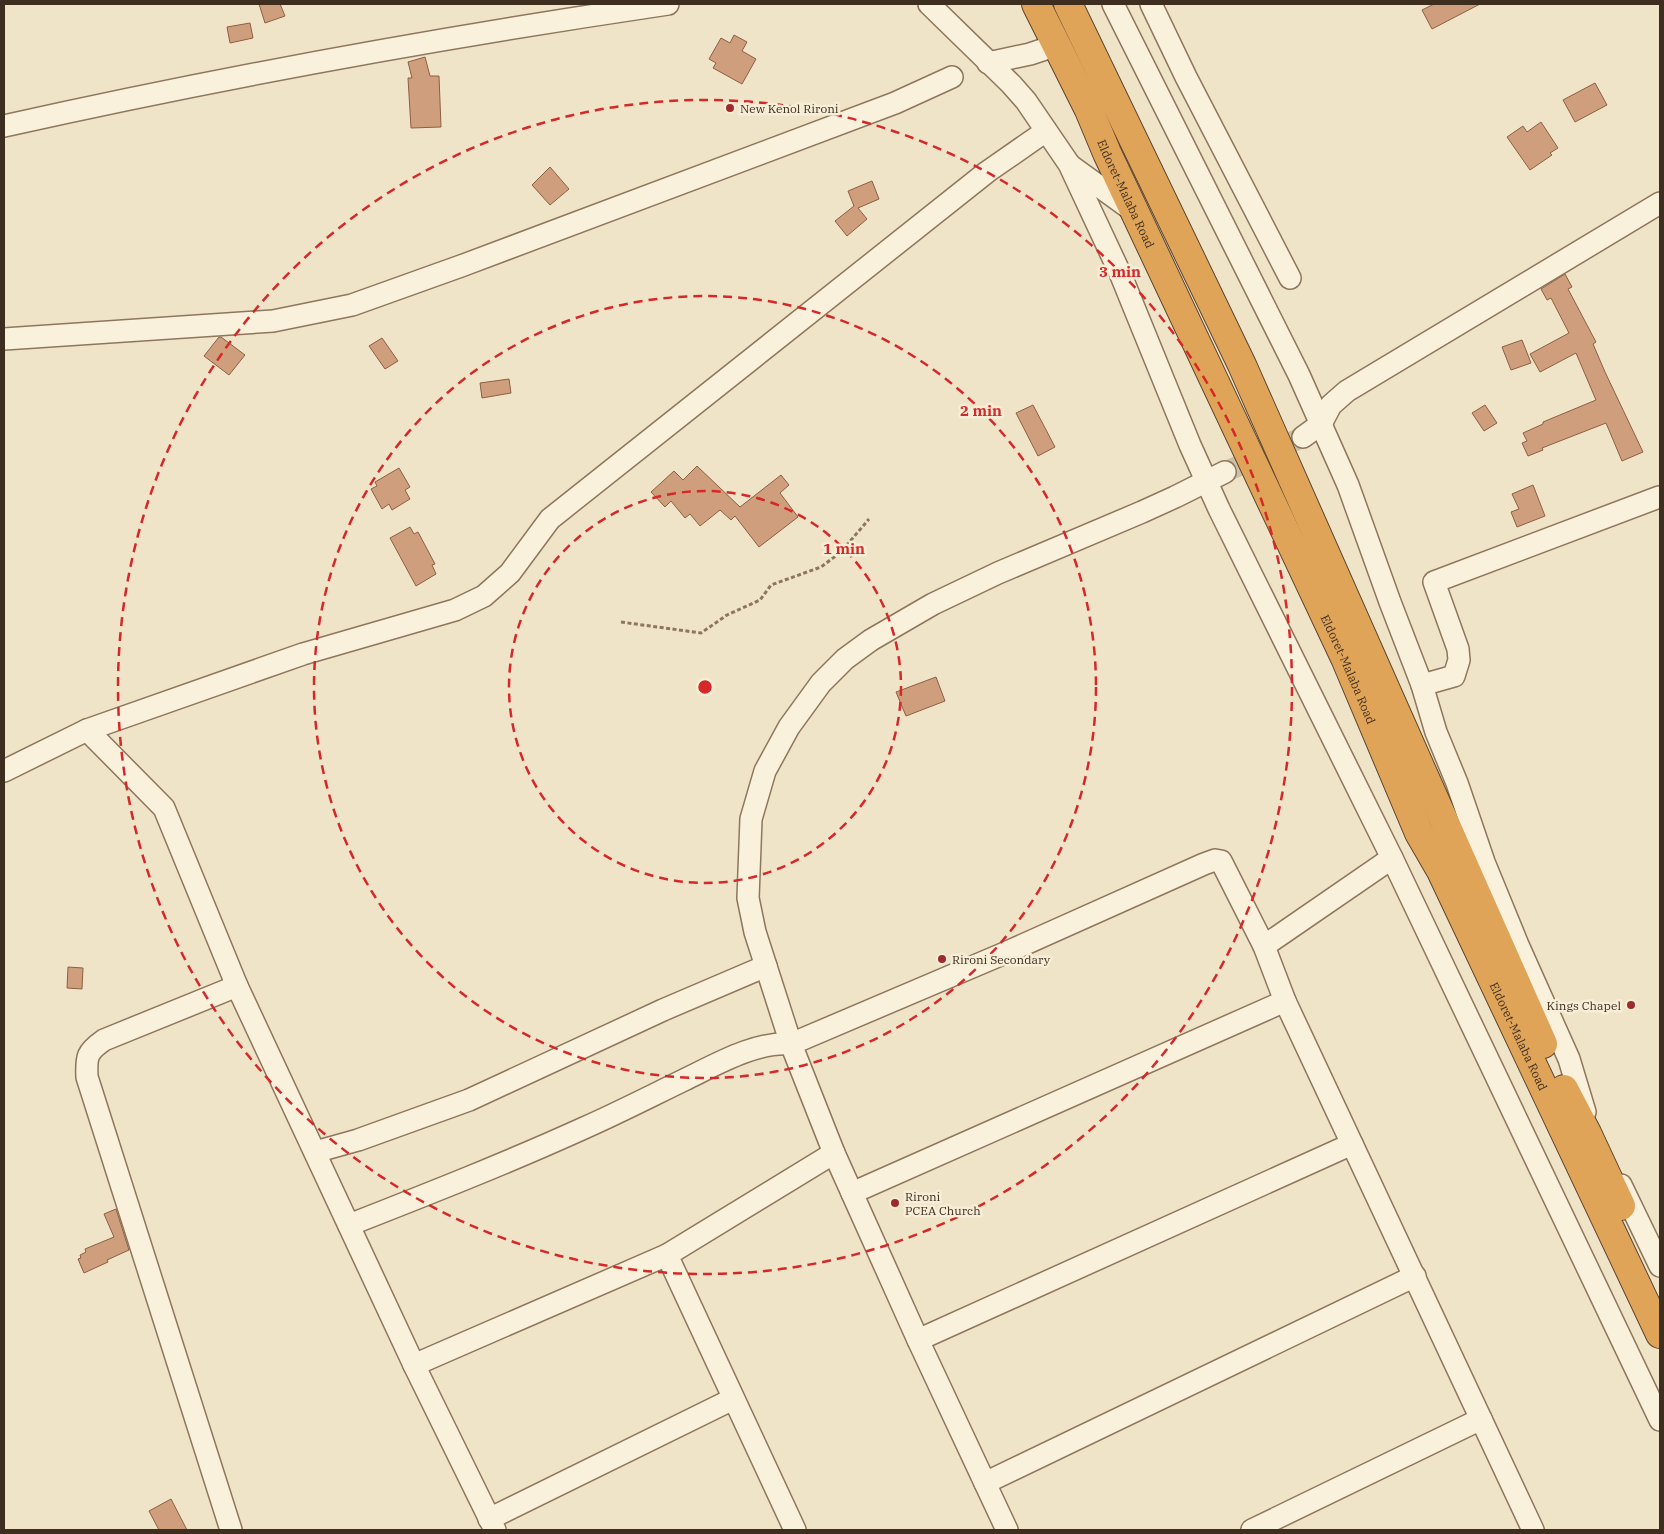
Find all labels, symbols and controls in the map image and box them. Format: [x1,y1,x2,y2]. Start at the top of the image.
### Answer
place label: New Kenol Rironi [740,101,839,116]
marker: New Kenol Rironi [724,102,736,114]
street label: Eldoret-Malaba Road [1095,137,1158,250]
text: 3 min [1099,262,1141,281]
text: 2 min [960,401,1002,420]
text: 1 min [823,539,865,558]
street label: Eldoret-Malaba Road [1318,612,1379,726]
centre of rings [696,678,714,696]
place label: Rironi Secondary [952,952,1051,967]
marker: Rironi Secondary [936,953,948,965]
street label: Eldoret-Malaba Road [1487,979,1551,1093]
place label: Kings Chapel [1547,998,1621,1013]
marker: Kings Chapel [1625,999,1637,1011]
place label: Rironi PCEA Church [905,1189,981,1218]
marker: Rironi PCEA Church [889,1197,901,1209]

